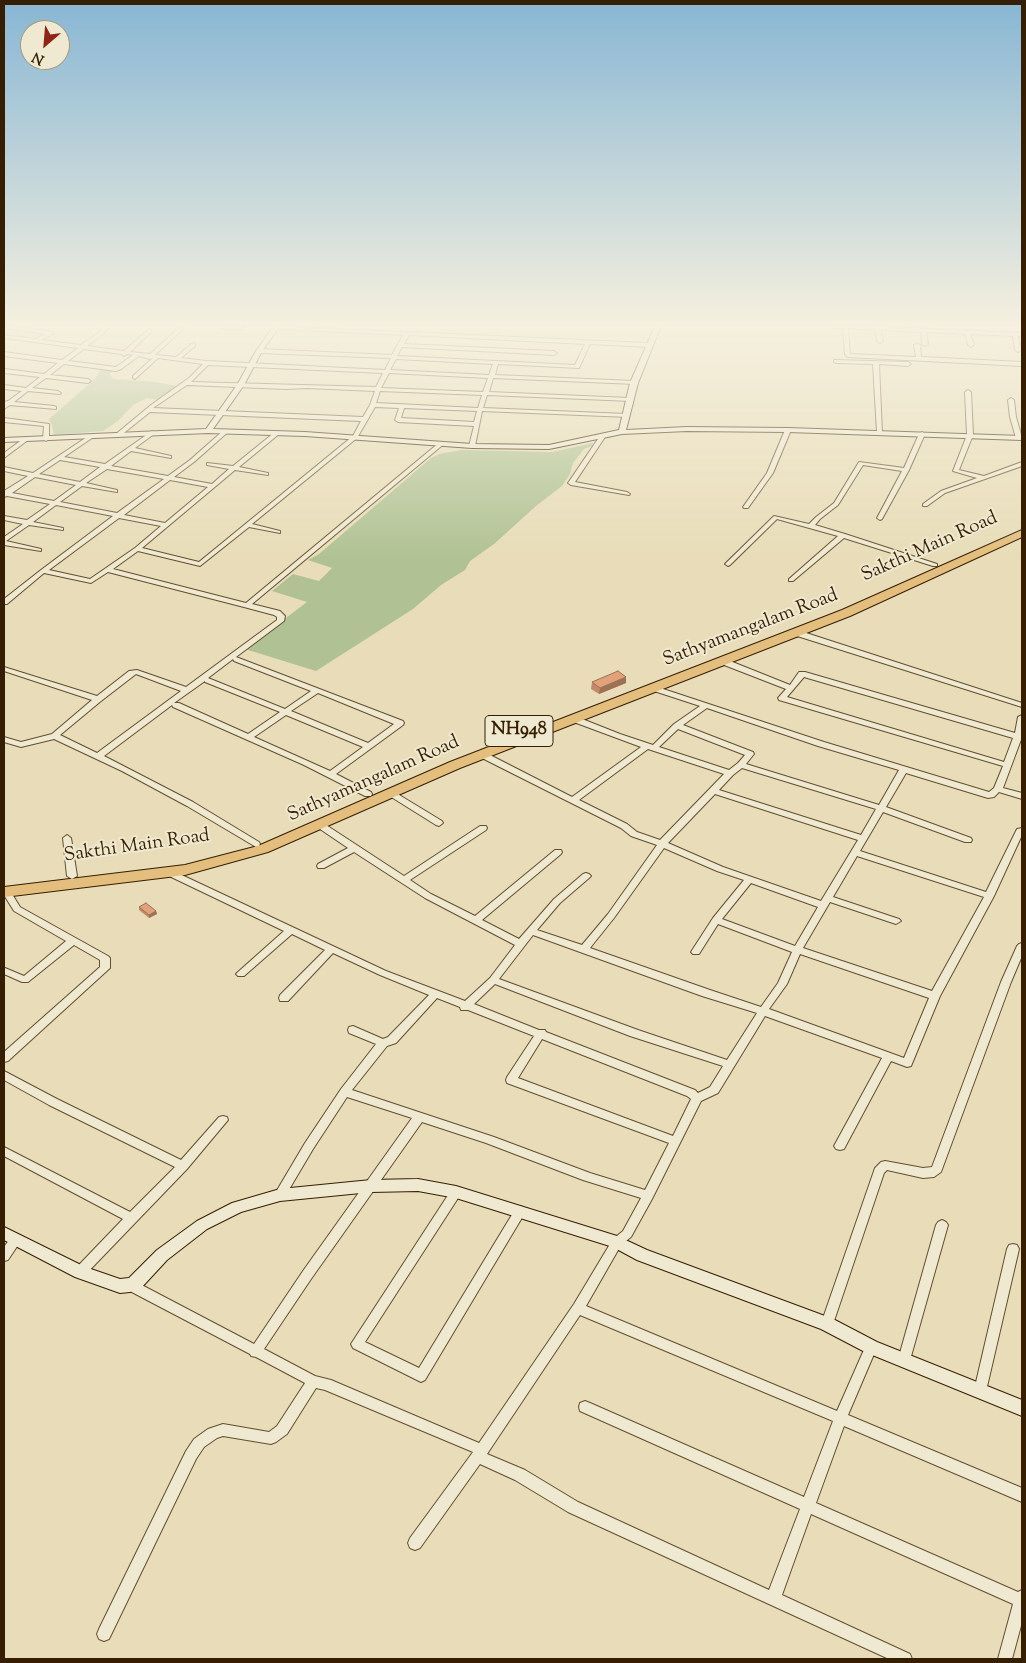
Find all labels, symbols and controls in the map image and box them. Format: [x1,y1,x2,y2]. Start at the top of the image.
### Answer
north arrow [20,20,70,70]
text: N [29,46,48,69]
street label: Sakthi Main Road [858,508,1002,588]
street label: Sathyamangalam Road [660,585,842,673]
road number: NH948 [485,716,553,746]
street label: Sathyamangalam Road [285,732,463,828]
street label: Sakthi Main Road [63,825,211,869]

